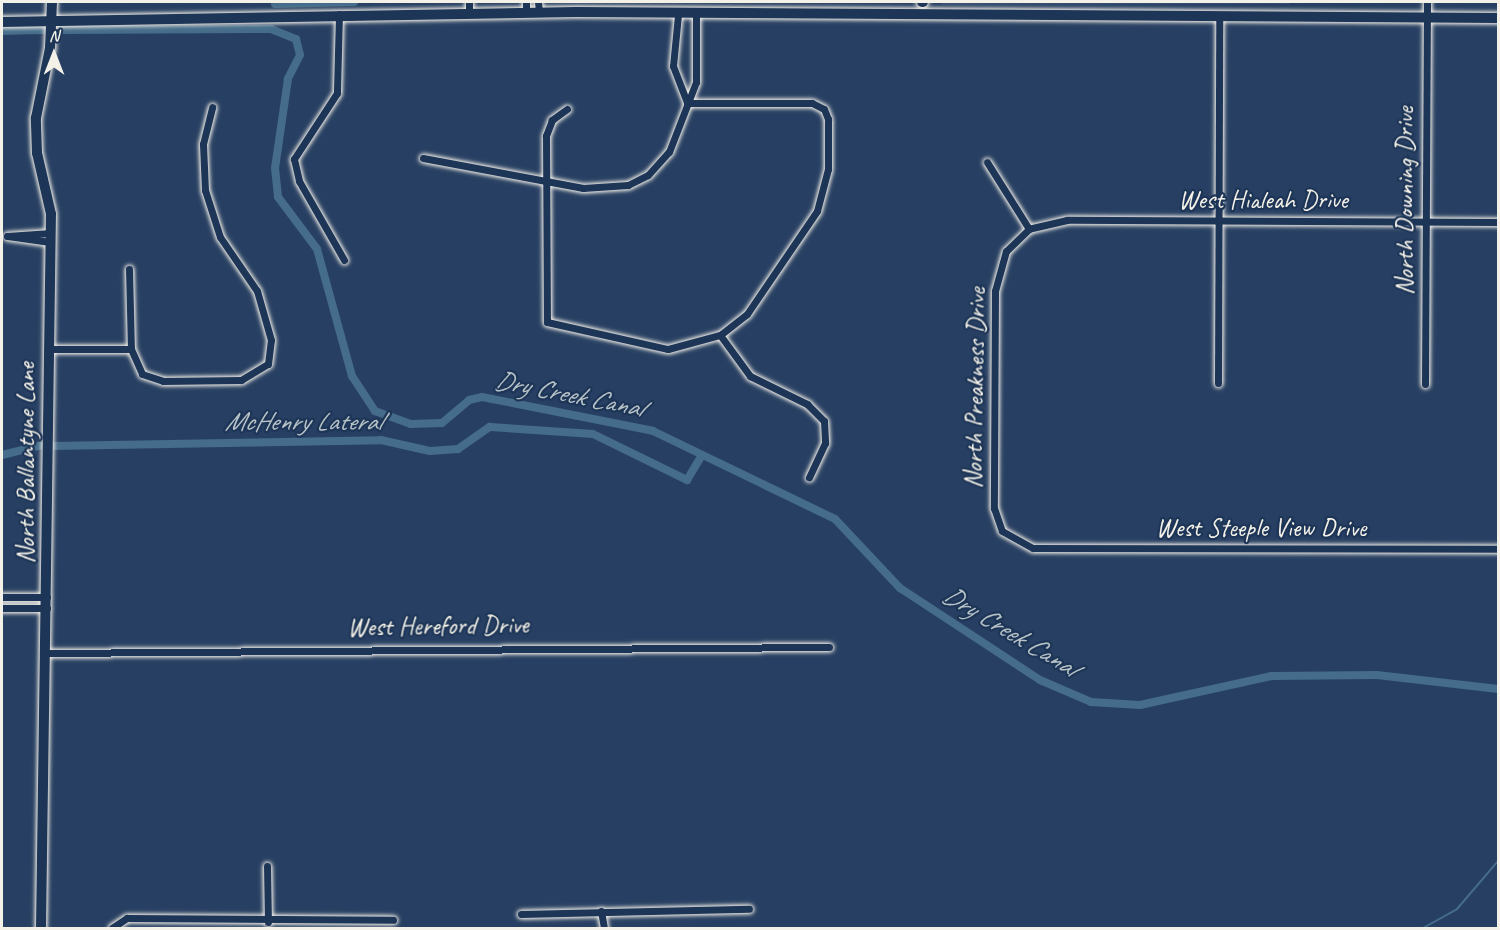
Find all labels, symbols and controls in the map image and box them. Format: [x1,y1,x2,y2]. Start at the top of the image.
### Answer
north arrow [24,24,84,84]
text: N [49,26,59,46]
street label: North Downing Drive [1389,107,1421,295]
street label: West Hialeah Drive [1178,184,1348,216]
street label: North Preakness Drive [958,287,992,489]
street label: North Ballantyne Lane [10,361,42,565]
water label: Dry Creek Canal [492,364,646,424]
water label: McHenry Lateral [224,406,382,438]
street label: West Steeple View Drive [1155,512,1367,544]
water label: Dry Creek Canal [937,579,1083,683]
street label: West Hereford Drive [347,609,529,643]

